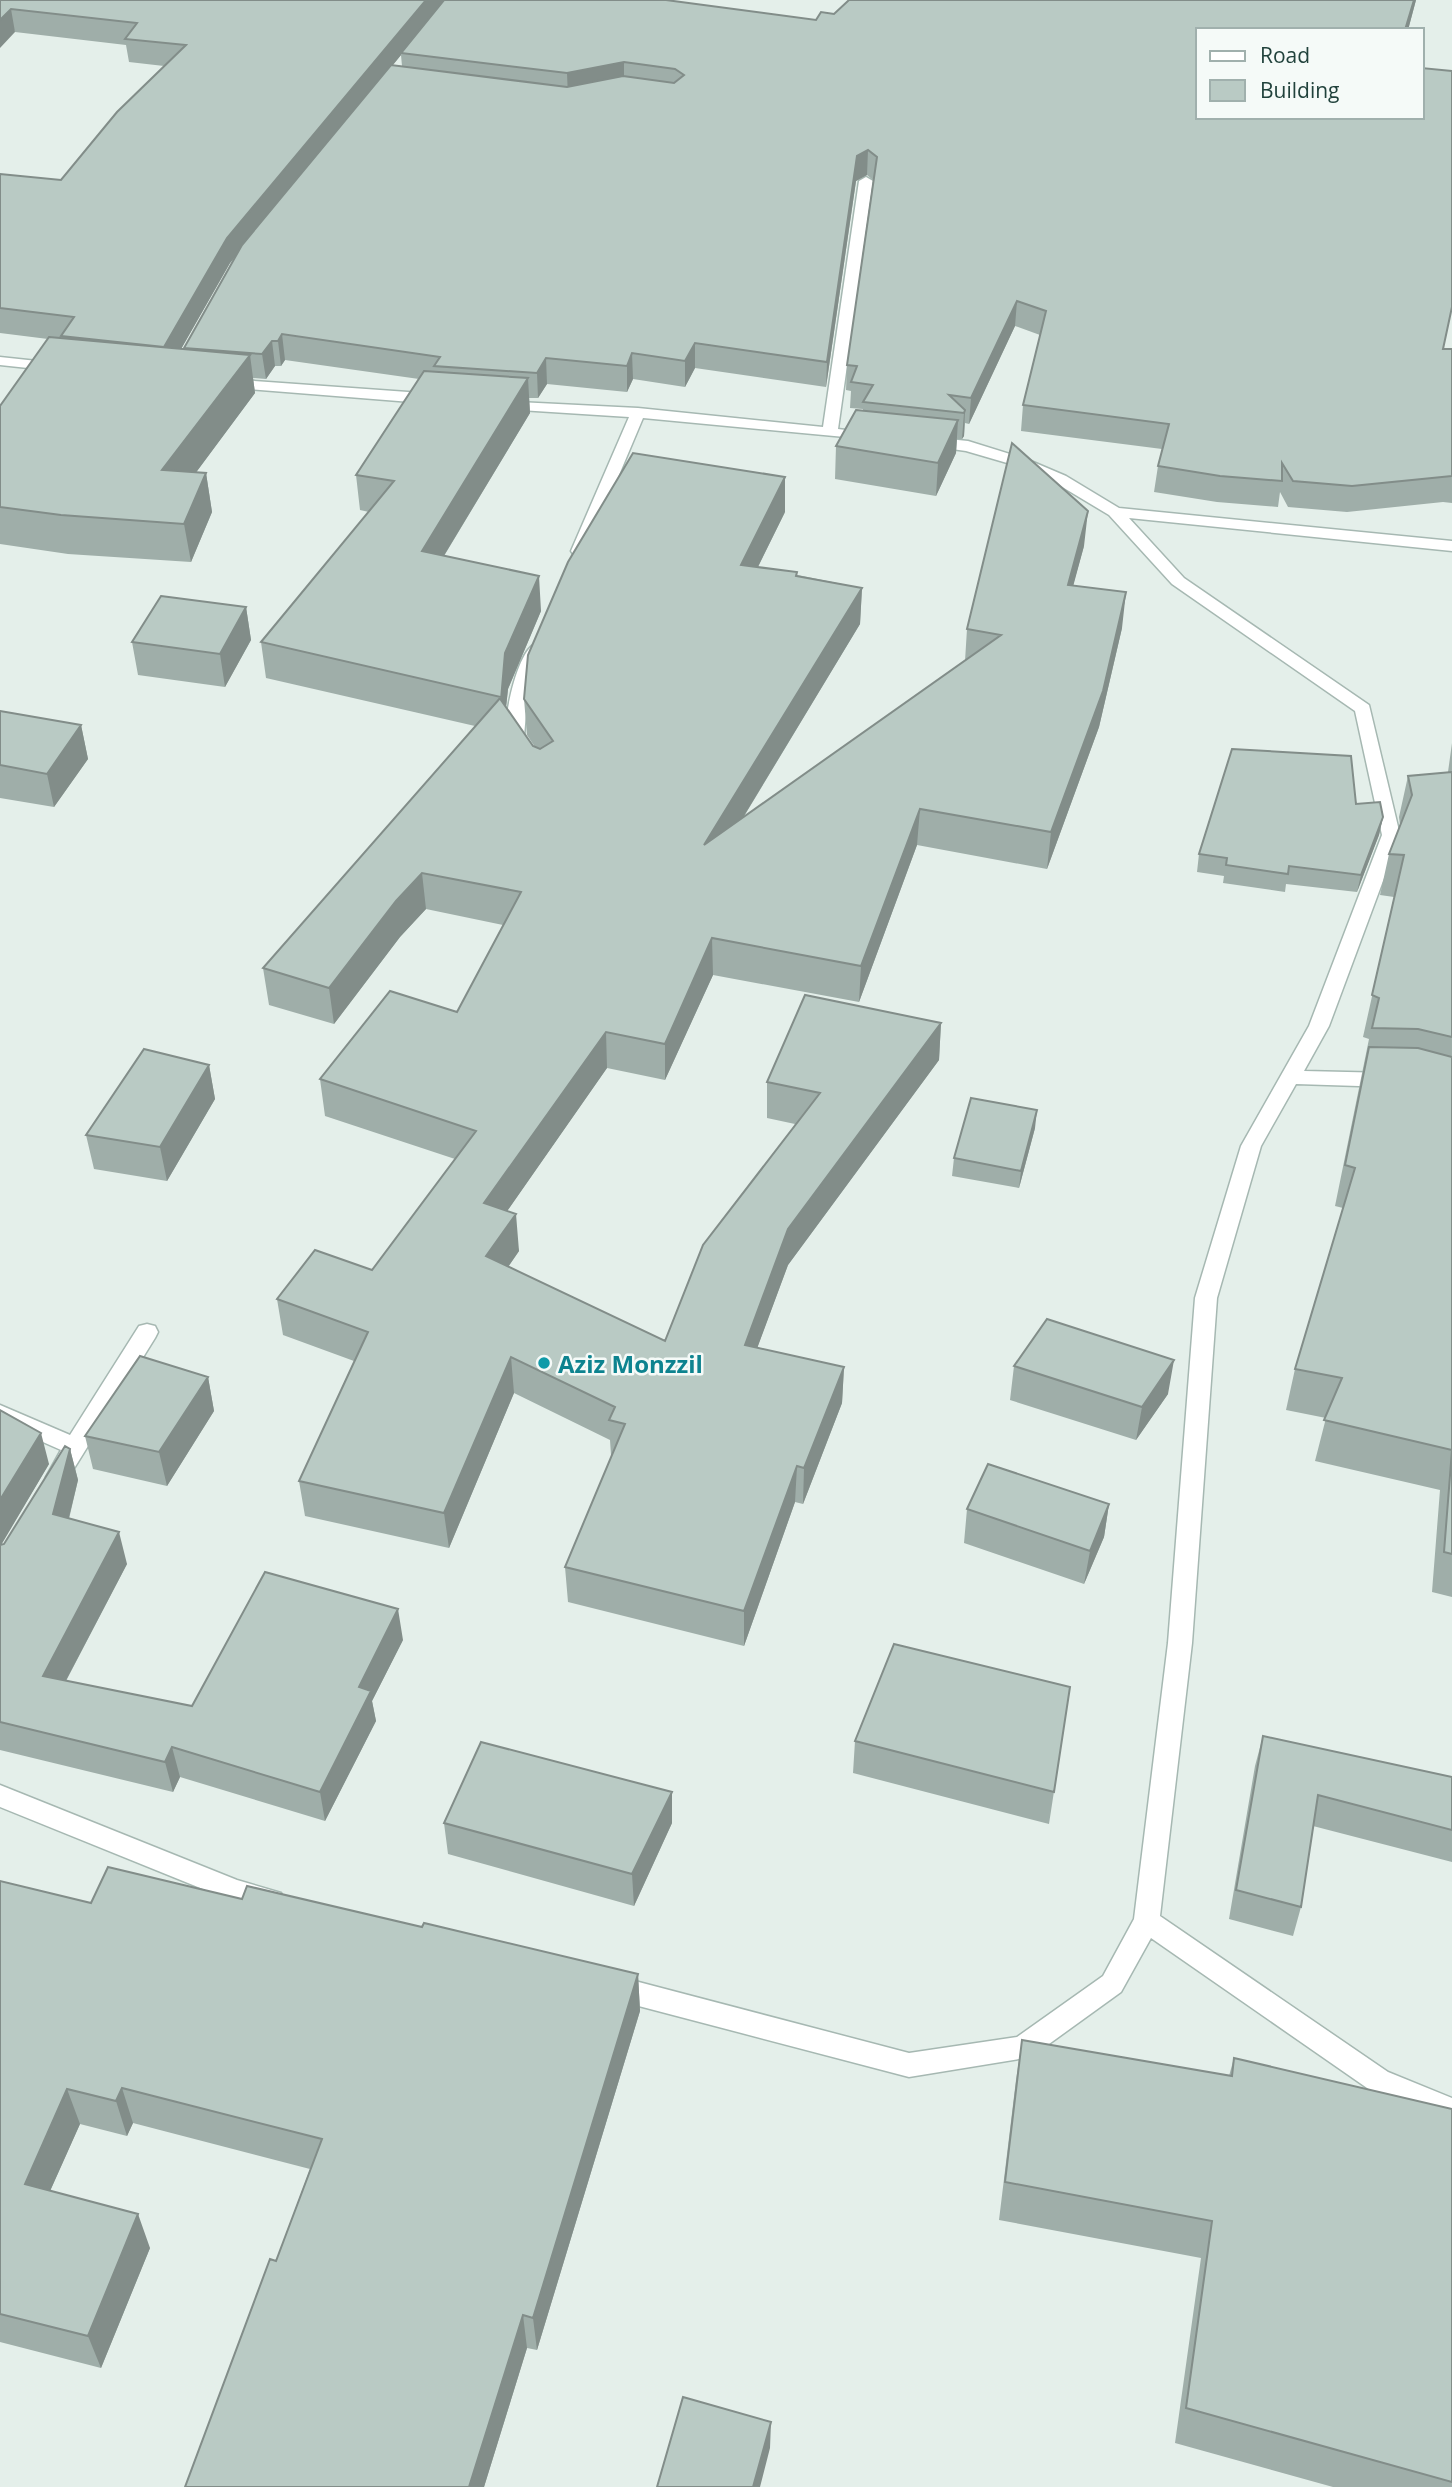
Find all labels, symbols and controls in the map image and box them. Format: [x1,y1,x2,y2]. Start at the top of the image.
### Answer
legend [1196,28,1424,119]
text: Road [1260,41,1310,69]
text: Building [1260,76,1339,104]
place label: Aziz Monzzil [558,1347,703,1380]
marker: Aziz Monzzil [536,1355,552,1371]

